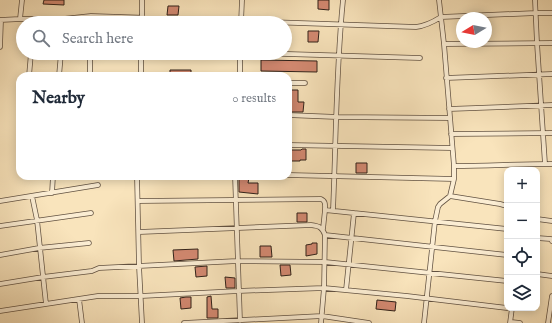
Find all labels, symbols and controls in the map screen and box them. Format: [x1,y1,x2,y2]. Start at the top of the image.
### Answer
north arrow [456,12,492,48]
search box [16,16,292,60]
icon: search [30,27,52,49]
text: Search here [62,29,133,48]
text: Nearby [32,88,85,109]
text: 0 results [232,90,276,107]
map controls [504,167,540,311]
button: + [504,167,540,203]
button: − [504,203,540,239]
button: locate [504,239,540,275]
button: layers [504,275,540,311]

